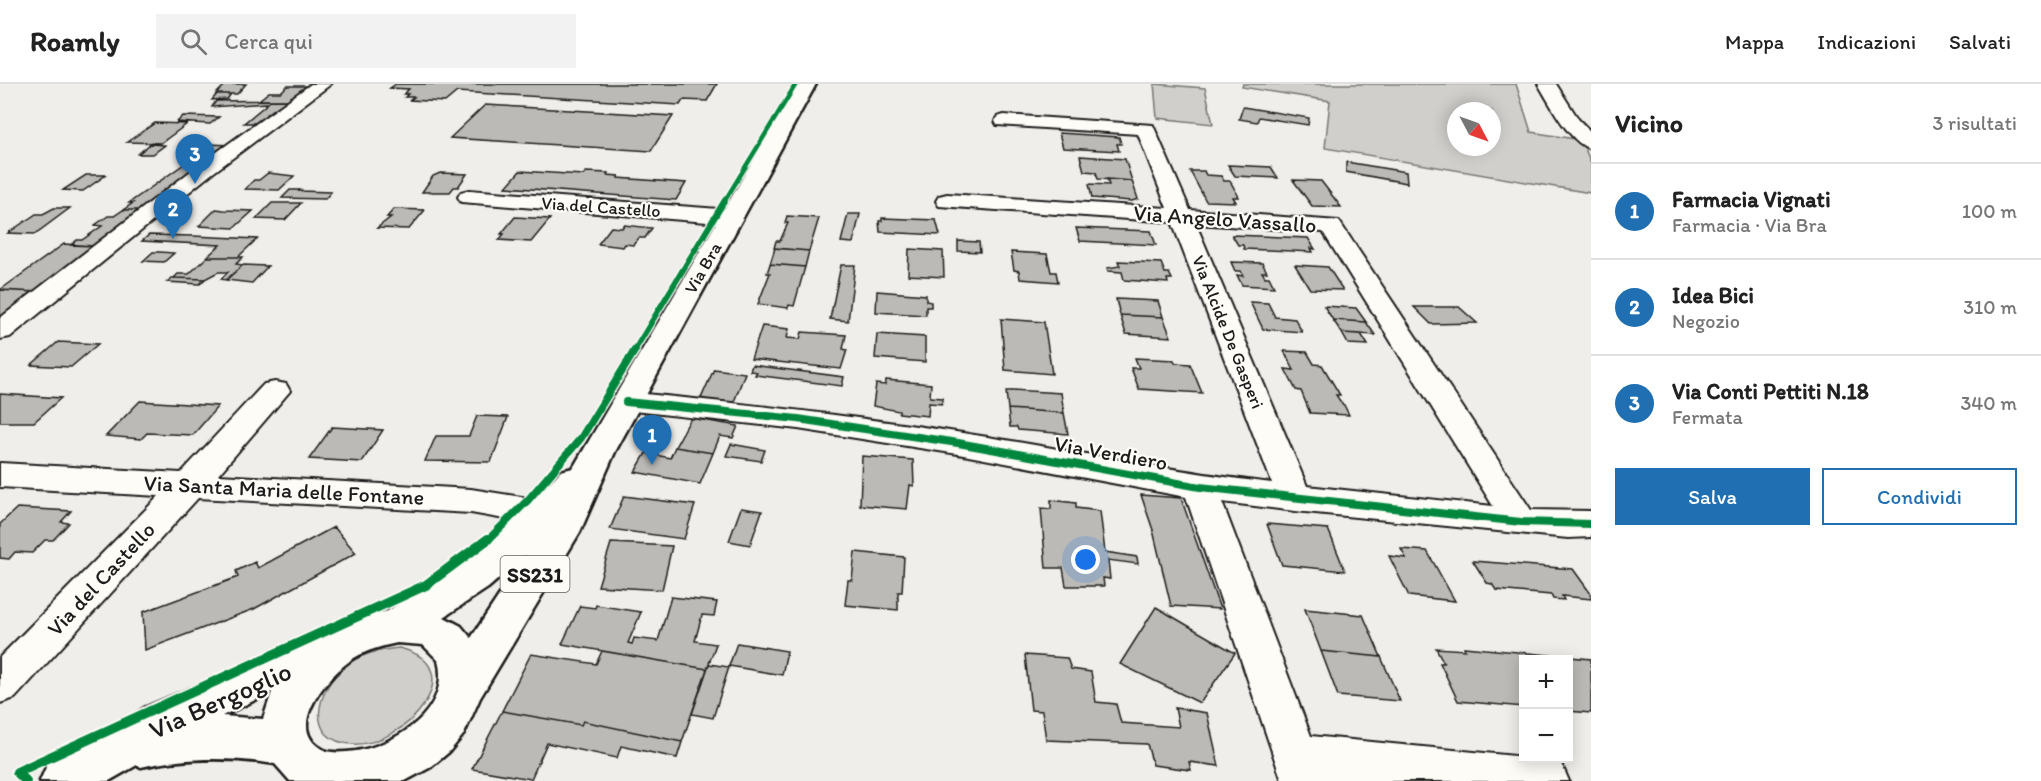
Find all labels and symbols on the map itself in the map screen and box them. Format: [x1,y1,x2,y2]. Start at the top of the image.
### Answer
north arrow [1447,102,1501,156]
pin: 3 [176,135,214,184]
pin: 2 [154,190,192,239]
street label: Via del Castello [541,192,661,222]
street label: Via Angelo Vassallo [1132,199,1318,239]
street label: Via Bra [679,238,727,298]
street label: Via Alcide De Gasperi [1187,252,1269,412]
pin: 1 [632,416,672,465]
street label: Via Verdiero [1052,430,1170,476]
street label: Via Santa Maria delle Fontane [143,469,425,511]
street label: Via del Castello [41,516,161,642]
your location [1071,545,1100,574]
road number: SS231 [500,556,570,592]
street label: Via Bergoglio [144,654,296,746]

